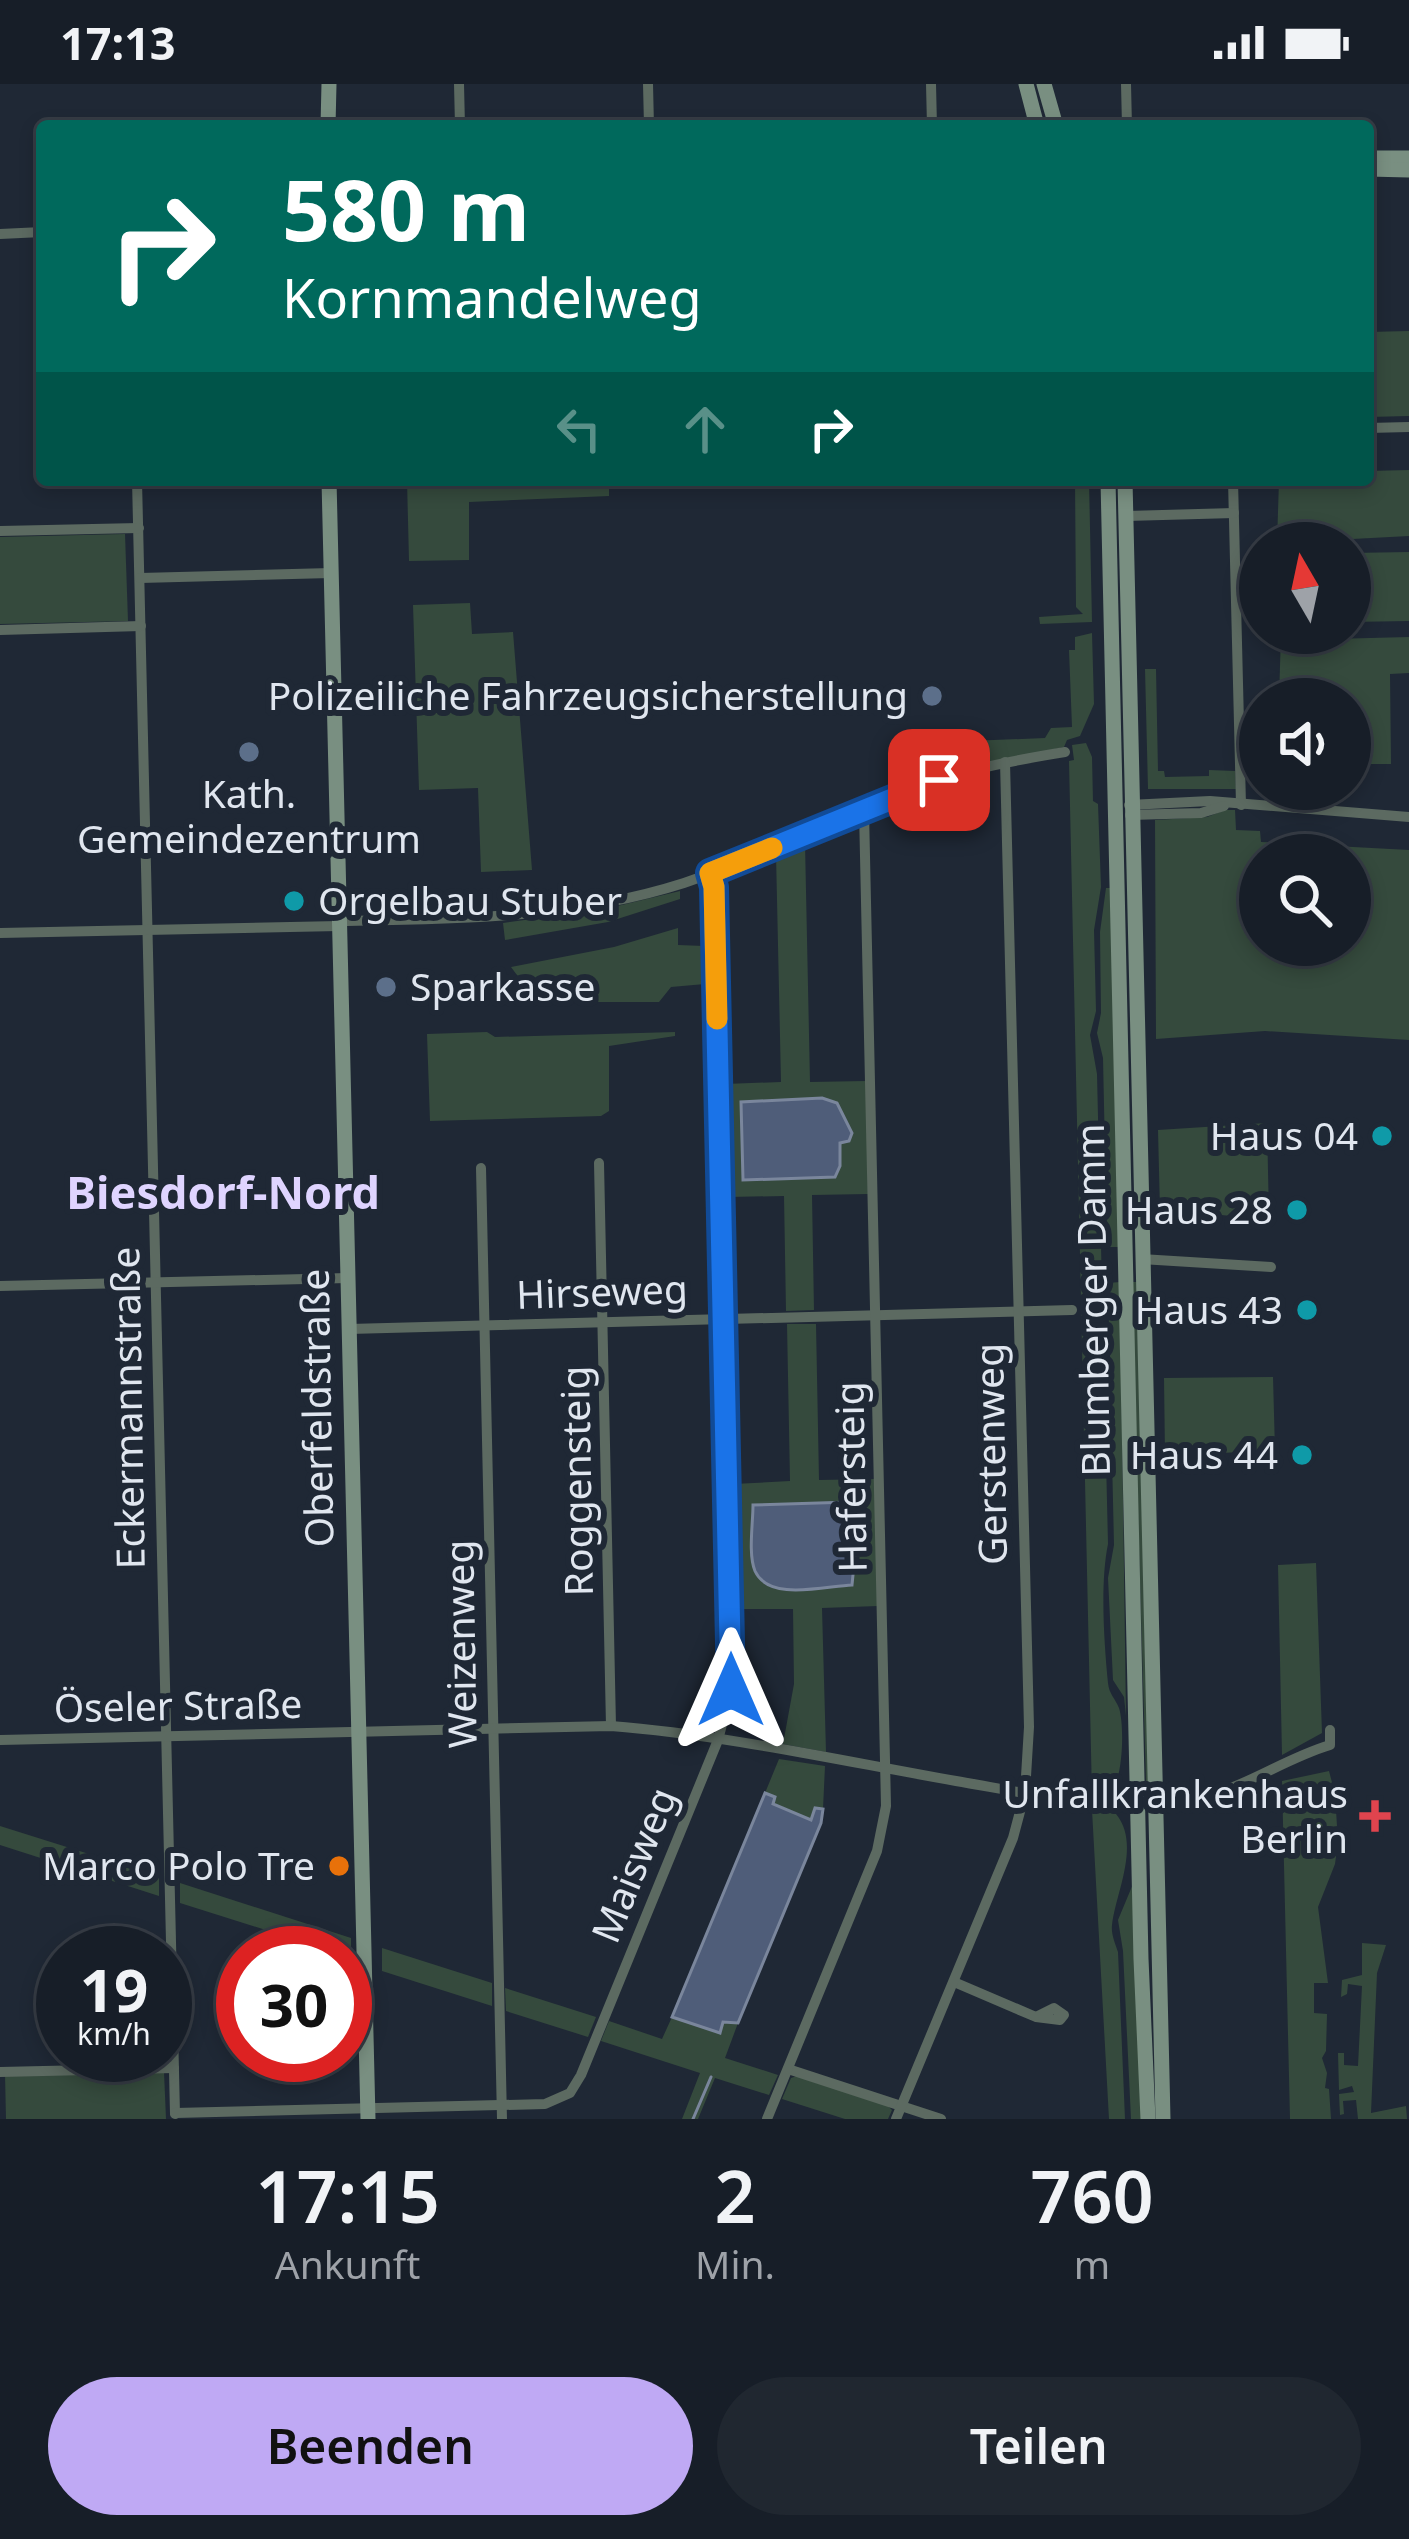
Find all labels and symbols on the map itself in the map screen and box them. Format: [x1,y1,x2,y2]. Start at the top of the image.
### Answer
north arrow [1239,522,1371,654]
place label: Polizeiliche Fahrzeugsicherstellung [268,668,908,721]
marker: Polizeiliche Fahrzeugsicherstellung [919,683,945,709]
pin [888,729,990,831]
marker: Kath. Gemeindezentrum [236,739,262,765]
place label: Kath. Gemeindezentrum [77,766,421,864]
place label: Orgelbau Stuber [318,873,622,926]
marker: Orgelbau Stuber [281,888,307,914]
place label: Sparkasse [410,959,595,1012]
marker: Sparkasse [373,974,399,1000]
place label: Haus 04 [1210,1108,1358,1161]
street label: Blumberger Damm [1062,1123,1121,1477]
marker: Haus 04 [1369,1123,1395,1149]
district label: Biesdorf-Nord [66,1161,380,1222]
place label: Haus 28 [1125,1182,1273,1235]
marker: Haus 28 [1284,1197,1310,1223]
street label: Eckermannstraße [97,1246,156,1570]
street label: Hirseweg [515,1261,689,1320]
street label: Oberfeldstraße [287,1268,344,1548]
place label: Haus 43 [1135,1282,1283,1335]
marker: Haus 43 [1294,1297,1320,1323]
street label: Gerstenweg [961,1343,1018,1565]
street label: Roggensteig [547,1365,604,1597]
street label: Hafersteig [821,1381,878,1573]
place label: Haus 44 [1130,1427,1278,1480]
marker: Haus 44 [1289,1442,1315,1468]
street label: Weizenweg [431,1539,488,1749]
position arrow [668,1627,794,1753]
street label: Öseler Straße [53,1676,303,1733]
place label: Unfallkrankenhaus Berlin [1002,1766,1348,1864]
street label: Maisweg [578,1779,688,1950]
marker: Unfallkrankenhaus Berlin [1359,1800,1391,1832]
place label: Marco Polo Tre [42,1838,315,1891]
marker: Marco Polo Tre [326,1853,352,1879]
speed limit sign: 30 [216,1926,372,2082]

